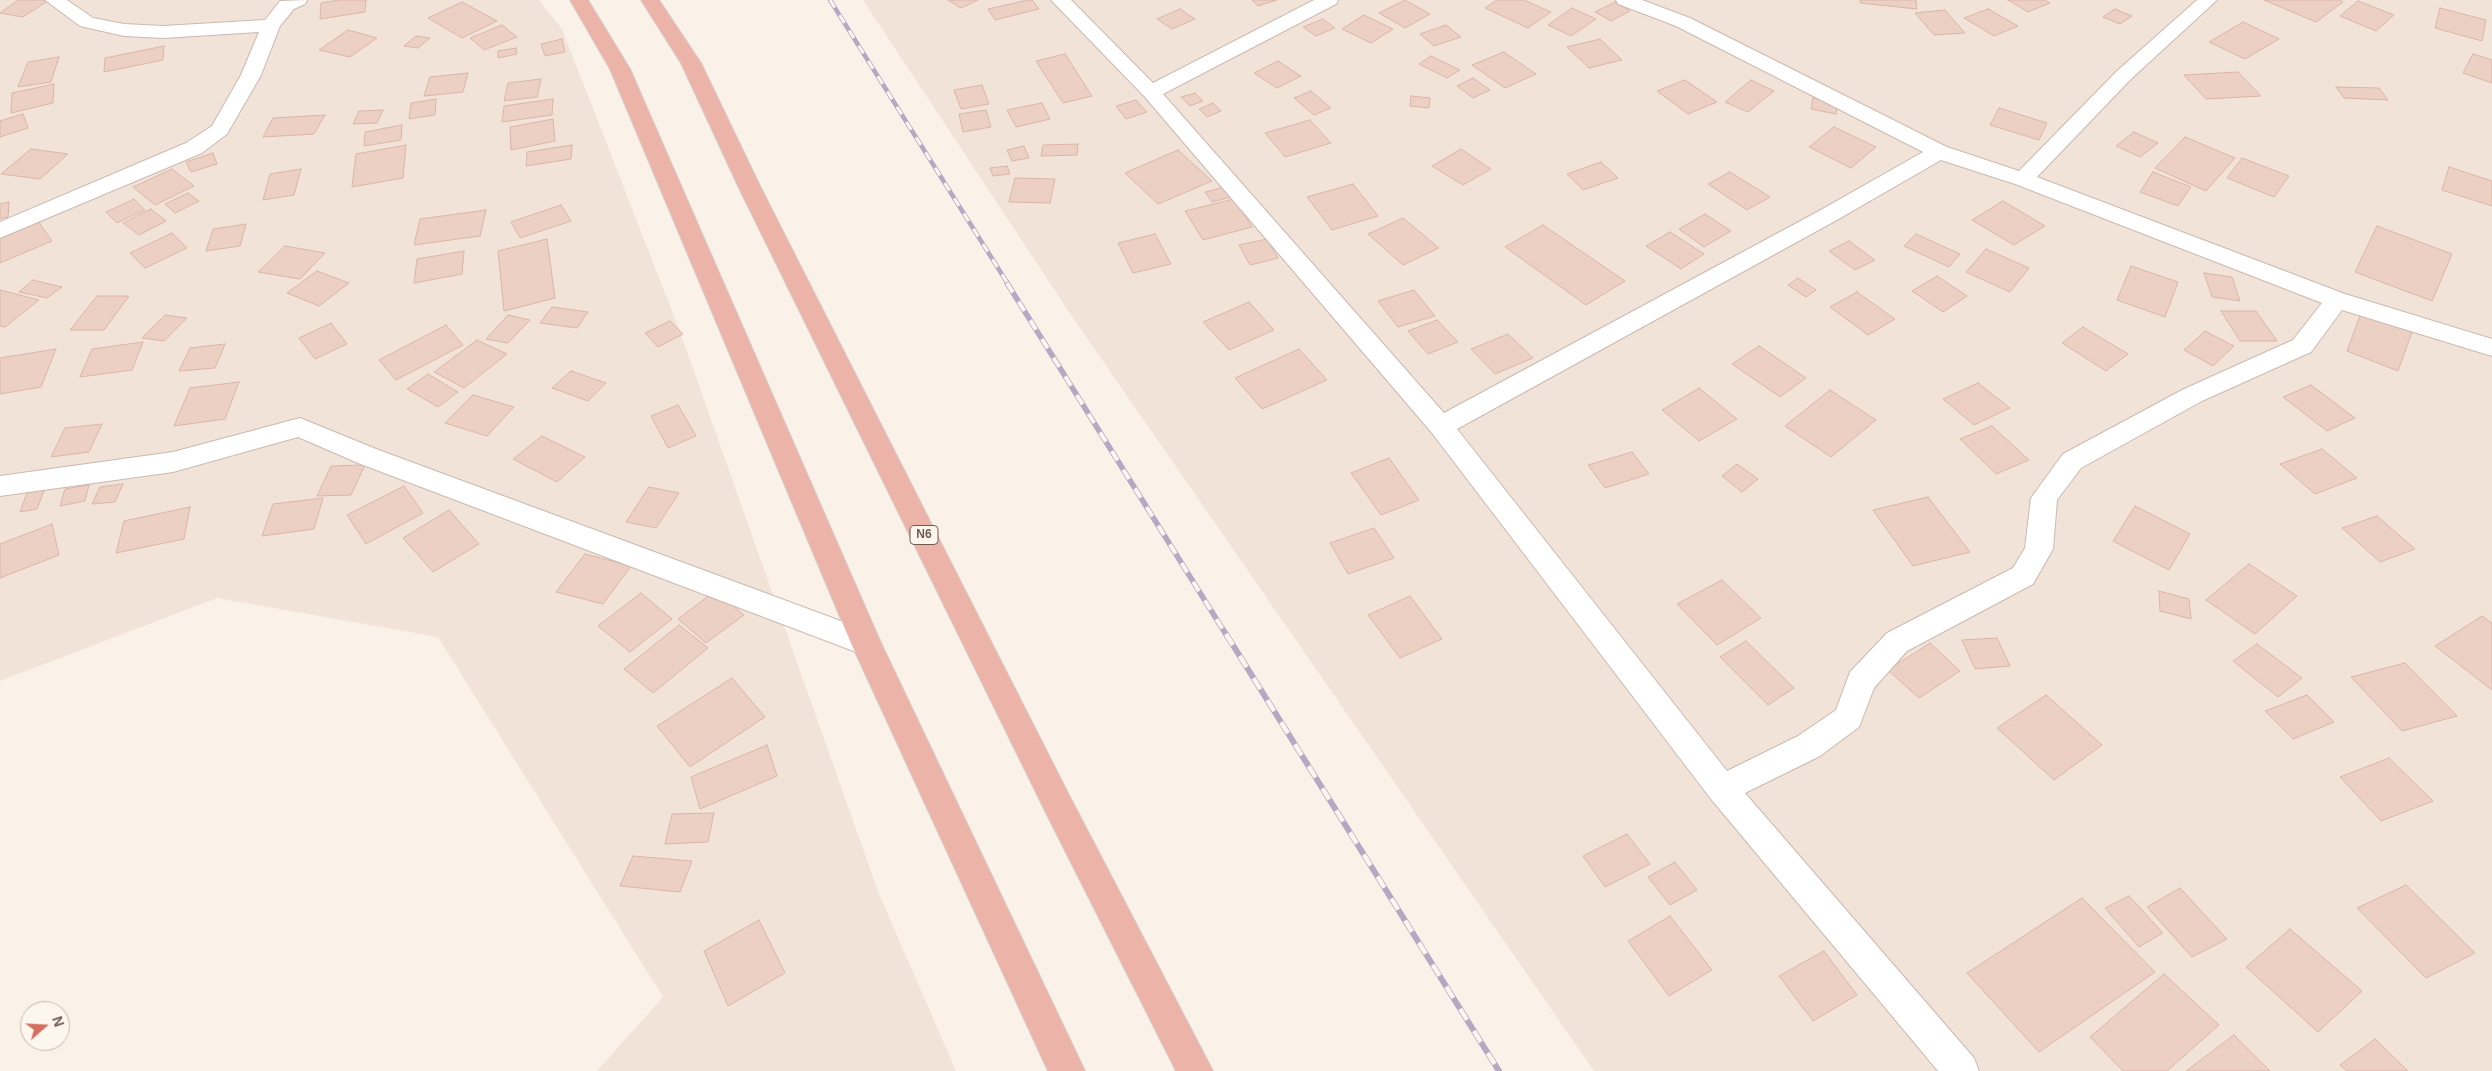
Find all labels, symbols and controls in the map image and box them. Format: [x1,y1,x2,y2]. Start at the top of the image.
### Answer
road number: N6 [910,526,938,544]
north arrow [20,1001,70,1051]
text: N [49,1014,67,1029]

